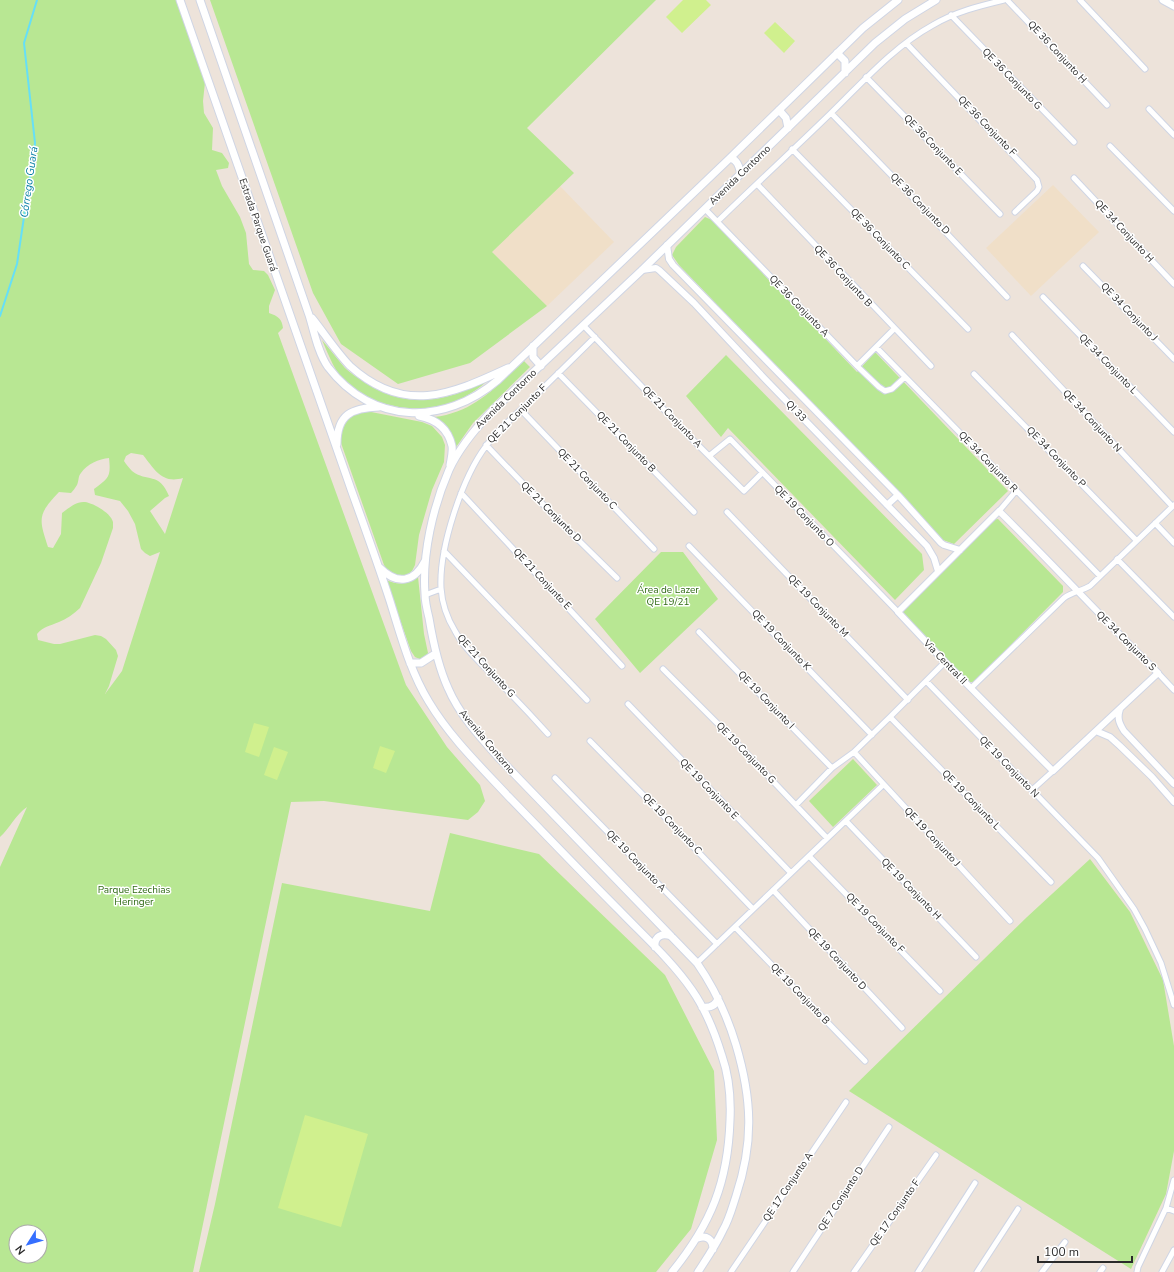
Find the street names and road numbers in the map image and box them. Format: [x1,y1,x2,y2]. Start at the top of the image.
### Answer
street label: QE 36 Conjunto H [1024,18,1090,86]
street label: QE 36 Conjunto G [979,45,1045,113]
street label: QE 36 Conjunto F [955,93,1020,160]
street label: QE 36 Conjunto E [900,112,966,179]
street label: Avenida Contorno [706,142,774,208]
street label: QE 36 Conjunto D [887,170,953,238]
street label: Estrada Parque Guará [235,176,281,274]
street label: QE 34 Conjunto H [1091,197,1157,265]
street label: QE 36 Conjunto C [847,205,913,273]
street label: QE 36 Conjunto B [811,242,876,310]
street label: QE 36 Conjunto A [766,272,833,340]
street label: QE 34 Conjunto J [1097,280,1161,344]
street label: QE 34 Conjunto L [1076,331,1141,398]
street label: Avenida Contorno [472,366,540,432]
street label: QE 21 Conjunto F [484,381,550,447]
street label: QE 21 Conjunto A [639,383,706,451]
street label: QE 34 Conjunto N [1059,387,1125,455]
street label: QI 33 [782,397,810,425]
street label: QE 21 Conjunto B [593,408,659,476]
street label: QE 34 Conjunto P [1023,423,1089,491]
street label: QE 34 Conjunto R [955,428,1021,496]
street label: QE 21 Conjunto C [554,445,620,513]
street label: QE 21 Conjunto D [517,478,585,546]
street label: QE 19 Conjunto O [771,482,837,550]
street label: QE 21 Conjunto E [510,545,574,613]
street label: QE 19 Conjunto M [784,572,852,640]
street label: QE 19 Conjunto K [748,606,814,674]
street label: QE 34 Conjunto S [1093,608,1159,674]
street label: QE 21 Conjunto G [454,631,518,701]
street label: Via Central II [919,636,970,688]
street label: QE 19 Conjunto I [735,668,797,732]
street label: Avenida Contorno [456,707,519,778]
street label: QE 19 Conjunto G [713,719,779,787]
street label: QE 19 Conjunto N [976,733,1042,801]
street label: QE 19 Conjunto E [676,756,742,823]
street label: QE 19 Conjunto L [939,767,1004,834]
street label: QE 19 Conjunto C [639,790,705,858]
street label: QE 19 Conjunto J [901,804,963,870]
street label: QE 19 Conjunto A [603,827,670,895]
street label: QE 19 Conjunto H [878,855,944,923]
street label: QE 19 Conjunto F [843,890,908,957]
street label: QE 19 Conjunto D [804,925,870,993]
street label: QE 19 Conjunto B [767,960,833,1028]
street label: QE 17 Conjunto A [760,1149,817,1224]
street label: QE 7 Conjunto D [815,1164,867,1234]
street label: QE 17 Conjunto F [867,1176,924,1249]

